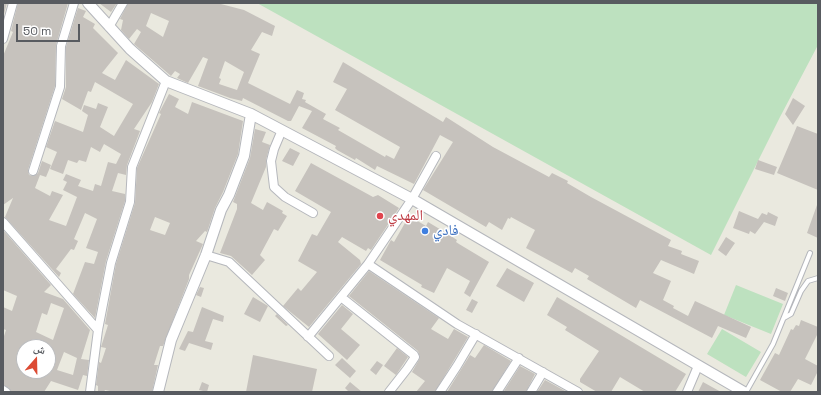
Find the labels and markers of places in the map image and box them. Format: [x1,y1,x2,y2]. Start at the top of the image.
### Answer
place label: المهدي [388,207,423,225]
marker: المهدي [375,211,385,221]
place label: فادي [433,222,459,240]
marker: فادي [420,226,430,236]

